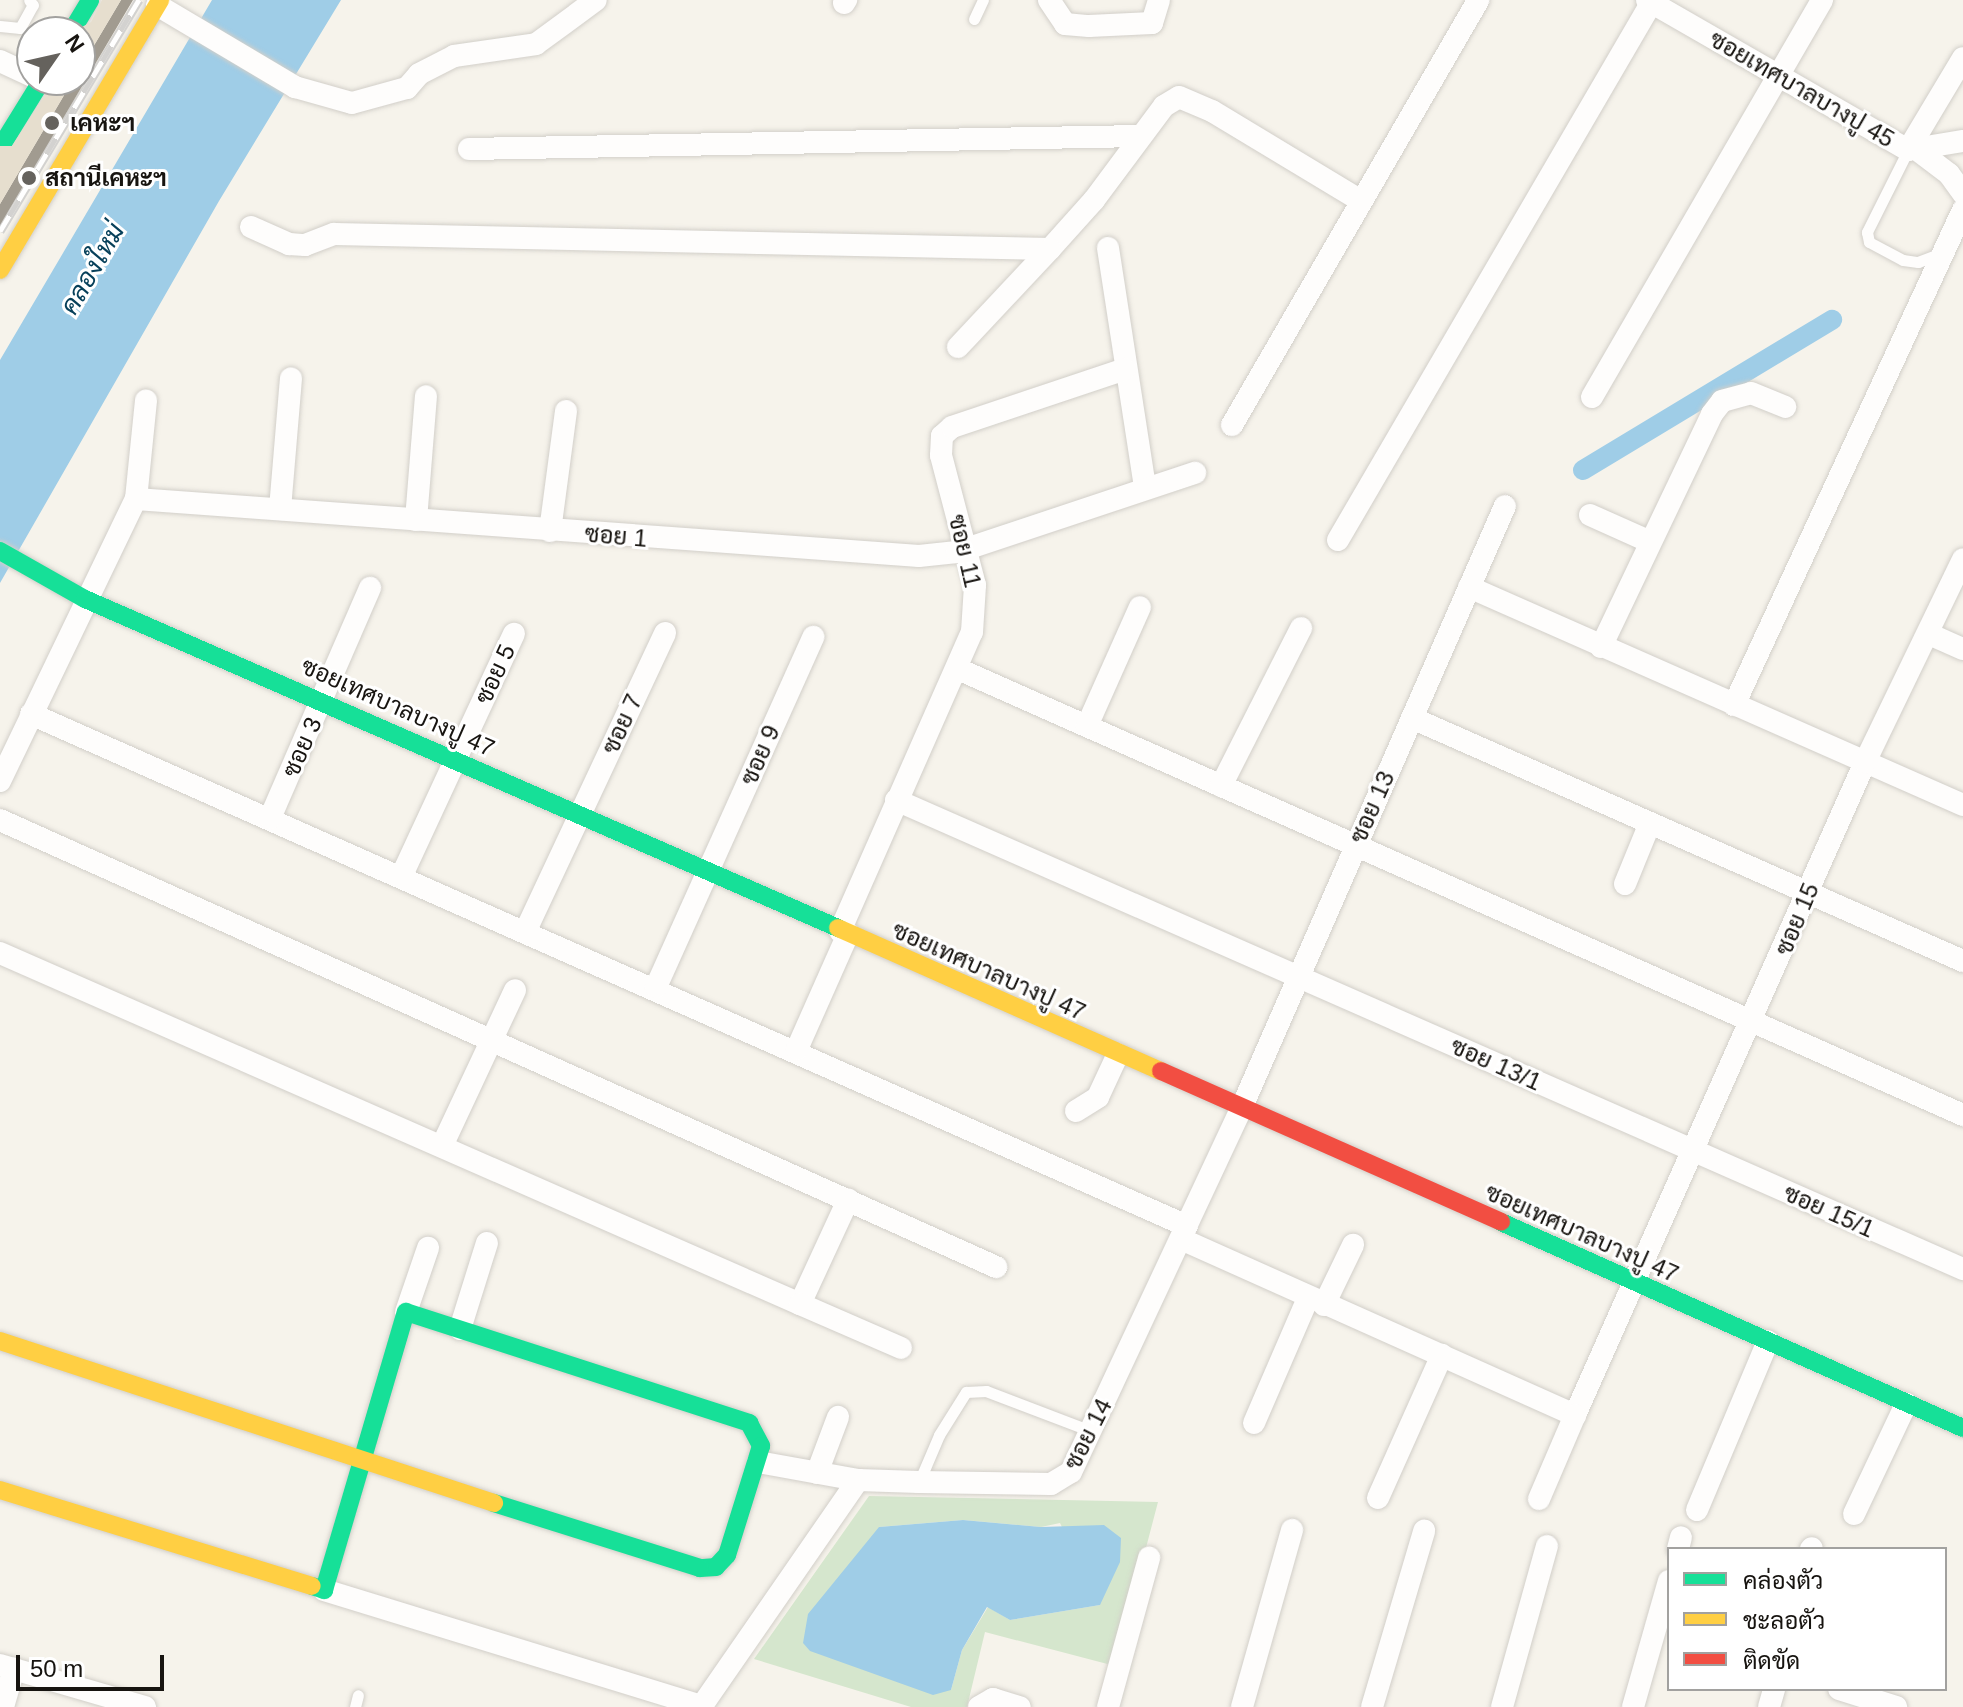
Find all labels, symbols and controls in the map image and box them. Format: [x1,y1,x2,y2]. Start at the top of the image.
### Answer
north arrow [16,16,96,96]
street label: ซอยเทศบาลบางปู 45 [1705,24,1899,154]
text: N [60,30,89,57]
place label: เคหะฯ [70,109,135,137]
marker: เคหะฯ [41,112,63,134]
place label: สถานีเคหะฯ [45,164,167,192]
marker: สถานีเคหะฯ [20,169,38,187]
water label: คลองใหม่ [54,218,132,320]
street label: ซอย 11 [943,512,987,590]
street label: ซอย 1 [584,519,648,553]
street label: ซอย 5 [469,640,521,708]
street label: ซอยเทศบาลบางปู 47 [297,651,499,763]
street label: ซอย 7 [596,690,648,758]
street label: ซอย 3 [276,713,328,781]
street label: ซอย 9 [734,721,786,789]
street label: ซอย 13 [1343,766,1401,848]
street label: ซอย 15 [1769,878,1825,960]
street label: ซอยเทศบาลบางปู 47 [888,915,1090,1027]
street label: ซอย 13/1 [1446,1031,1546,1097]
street label: ซอยเทศบาลบางปู 47 [1481,1177,1683,1289]
street label: ซอย 15/1 [1779,1178,1879,1244]
street label: ซอย 14 [1058,1394,1118,1474]
legend [1667,1547,1947,1691]
text: คล่องตัว [1743,1567,1823,1594]
text: ชะลอตัว [1743,1607,1825,1634]
scale bar [20,1639,168,1689]
text: ติดขัด [1743,1647,1800,1674]
text: 50 m [30,1655,83,1682]

